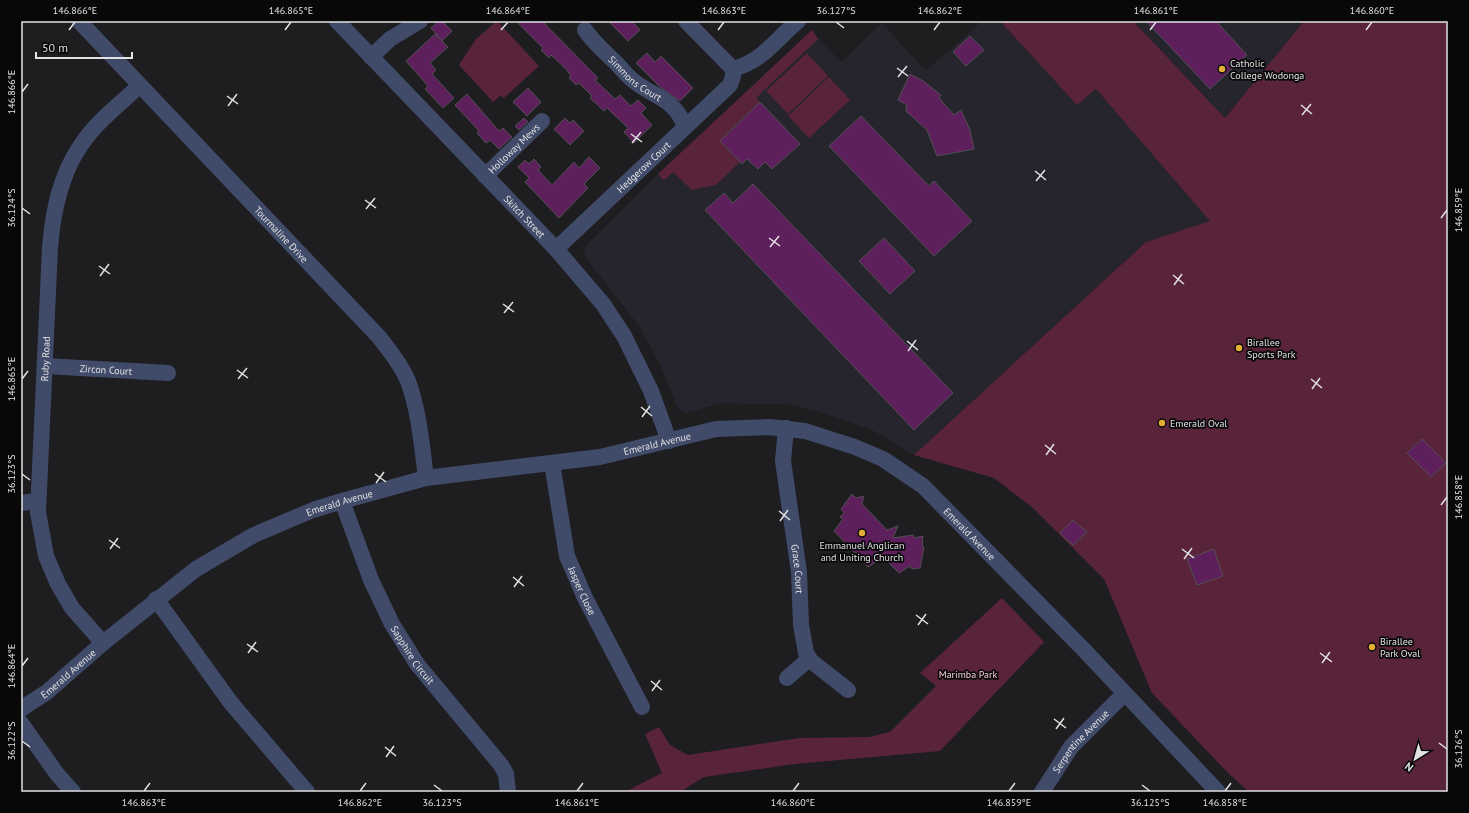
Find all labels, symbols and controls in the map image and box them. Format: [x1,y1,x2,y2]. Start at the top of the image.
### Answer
text: 146.866°E [53,4,97,17]
text: 146.865°E [269,4,313,17]
text: 146.864°E [486,4,530,17]
text: 146.863°E [702,4,746,17]
text: 36.127°S [817,4,855,17]
text: 146.862°E [918,4,962,17]
text: 146.861°E [1134,4,1178,17]
text: 146.860°E [1350,4,1394,17]
scale bar [36,34,132,60]
text: 50 m [42,40,68,55]
street label: Simmons Court [606,53,665,104]
place label: Catholic College Wodonga [1230,57,1304,82]
marker: Catholic College Wodonga [1217,64,1227,74]
text: 146.866°E [5,70,18,114]
street label: Holloway Mews [485,120,542,176]
street label: Hedgerow Court [614,138,673,195]
text: 146.859°E [1452,188,1465,232]
text: 36.124°S [5,189,18,227]
street label: Skitch Street [501,192,549,241]
street label: Tourmaline Drive [252,203,311,265]
street label: Ruby Road [37,336,52,382]
place label: Birallee Sports Park [1247,336,1296,361]
marker: Birallee Sports Park [1234,343,1244,353]
text: 146.865°E [5,357,18,401]
street label: Zircon Court [79,361,133,377]
place label: Emerald Oval [1170,417,1227,430]
marker: Emerald Oval [1157,418,1167,428]
street label: Emerald Avenue [622,429,692,458]
text: 36.123°S [5,455,18,493]
text: 146.858°E [1452,475,1465,519]
street label: Emerald Avenue [304,486,374,519]
street label: Emerald Avenue [941,505,999,563]
marker: Emmanuel Anglican and Uniting Church [857,528,867,538]
place label: Emmanuel Anglican and Uniting Church [820,539,905,564]
street label: Grace Court [789,543,806,594]
street label: Jasper Close [565,563,599,617]
street label: Sapphire Circuit [388,623,438,687]
place label: Birallee Park Oval [1380,635,1420,660]
marker: Birallee Park Oval [1367,642,1377,652]
text: 146.864°E [5,644,18,688]
street label: Emerald Avenue [38,646,98,701]
park label: Marimba Park [939,668,997,681]
street label: Serpentine Avenue [1050,707,1111,775]
text: 36.122°S [5,722,18,760]
text: 36.126°S [1452,730,1465,768]
north arrow [1395,739,1435,779]
text: N [1402,759,1416,775]
text: 146.863°E [122,796,166,809]
text: 146.862°E [338,796,382,809]
text: 36.123°S [423,796,461,809]
text: 146.861°E [555,796,599,809]
text: 146.860°E [771,796,815,809]
text: 146.859°E [987,796,1031,809]
text: 36.125°S [1131,796,1169,809]
text: 146.858°E [1203,796,1247,809]

